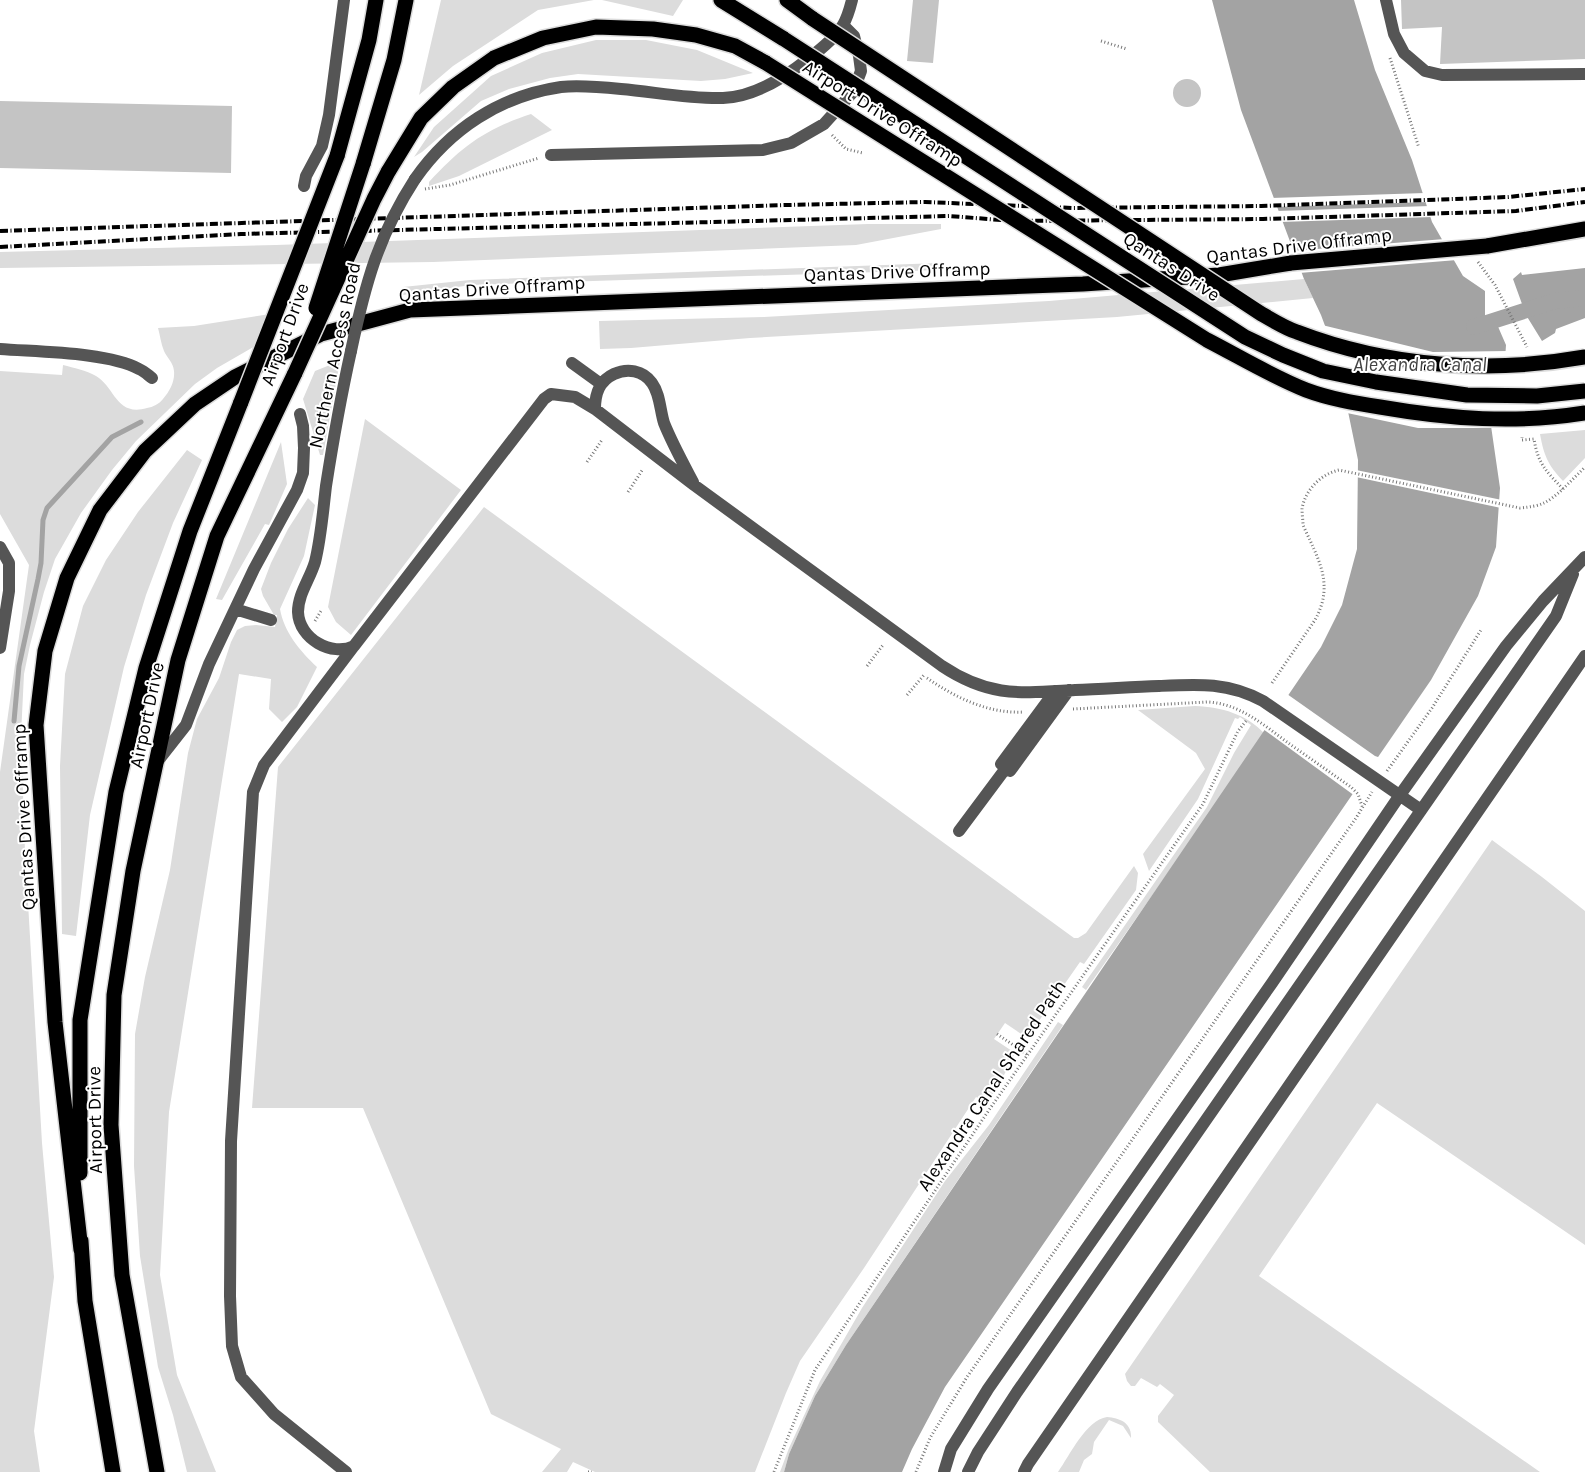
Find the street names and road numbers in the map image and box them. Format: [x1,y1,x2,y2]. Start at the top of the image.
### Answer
street label: Airport Drive Offramp [799,56,966,172]
street label: Qantas Drive Offramp [1205,224,1393,268]
street label: Qantas Drive [1119,227,1224,306]
street label: Qantas Drive Offramp [803,258,991,286]
street label: Northern Access Road [304,260,365,450]
street label: Qantas Drive Offramp [398,272,586,306]
street label: Airport Drive [256,280,314,389]
street label: Airport Drive [125,660,169,770]
street label: Qantas Drive Offramp [8,723,40,911]
street label: Alexandra Canal Shared Path [913,976,1071,1195]
street label: Airport Drive [83,1066,107,1174]

